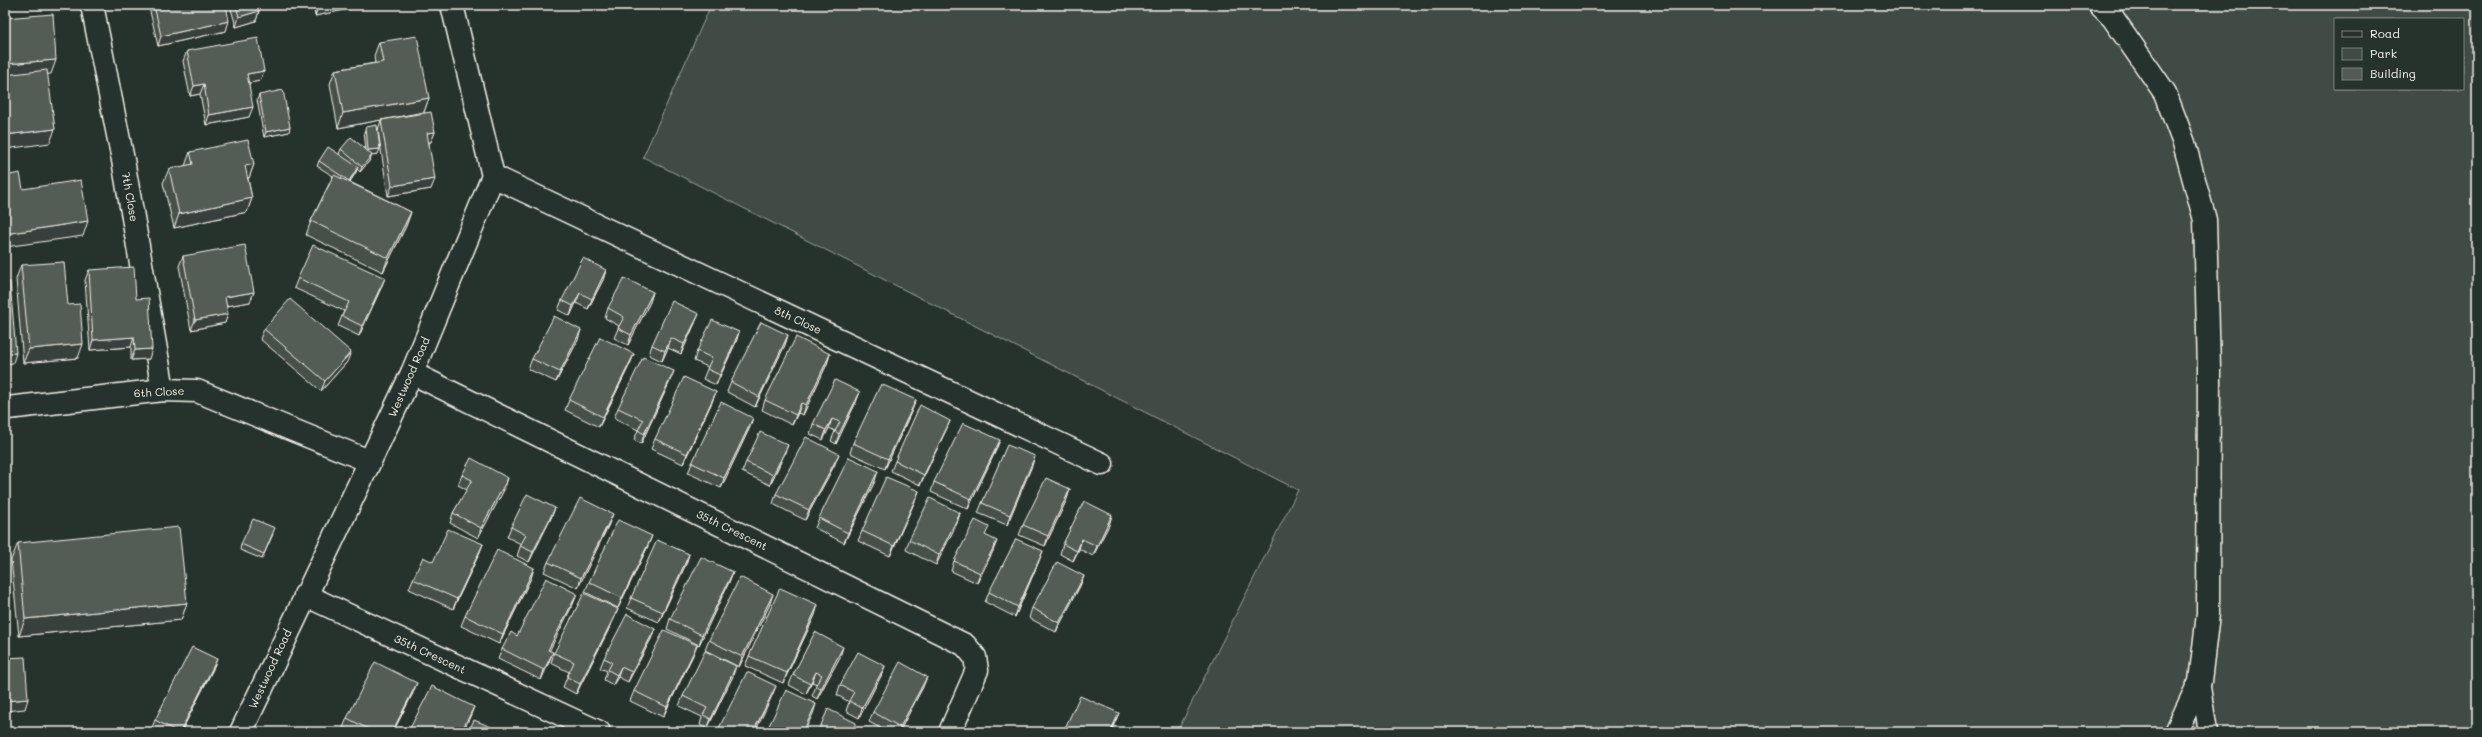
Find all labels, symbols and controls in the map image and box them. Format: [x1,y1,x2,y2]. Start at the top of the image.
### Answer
legend [2334,18,2464,90]
text: Road [2370,25,2400,41]
text: Park [2370,45,2397,61]
text: Building [2370,65,2416,81]
street label: 7th Close [119,171,142,223]
street label: 8th Close [772,302,824,337]
street label: Westwood Road [384,334,433,419]
street label: 6th Close [133,383,185,400]
street label: 35th Crescent [694,506,770,553]
street label: Westwood Road [245,627,295,711]
street label: 35th Crescent [392,630,468,677]

